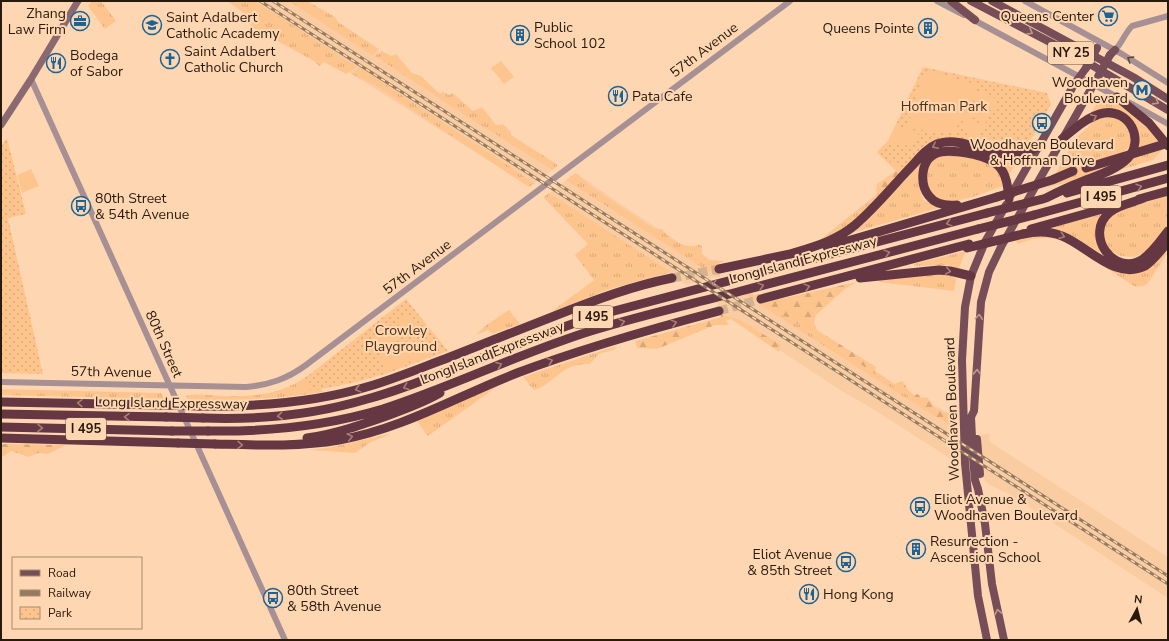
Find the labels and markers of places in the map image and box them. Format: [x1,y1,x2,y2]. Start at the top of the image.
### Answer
place label: Zhang Law Firm [8,4,66,39]
supermarket icon: Queens Center [1097,5,1119,27]
place label: Queens Center [1001,7,1094,26]
place label: Saint Adalbert Catholic Academy [166,8,280,43]
office icon: Zhang Law Firm [69,10,91,32]
school or university icon: Saint Adalbert Catholic Academy [141,14,163,36]
building icon: Queens Pointe [917,17,939,39]
place label: Public School 102 [534,18,606,53]
place label: Queens Pointe [822,19,914,38]
building icon: Public School 102 [509,24,531,46]
place label: Saint Adalbert Catholic Church [184,42,283,77]
place label: Bodega of Sabor [70,46,123,81]
church icon: Saint Adalbert Catholic Church [159,48,181,70]
restaurant icon: Bodega of Sabor [45,52,67,74]
place label: Woodhaven Boulevard [1052,73,1128,108]
metro station icon: Woodhaven Boulevard [1131,79,1153,101]
restaurant icon: Pata Cafe [607,85,629,107]
place label: Pata Cafe [632,87,692,106]
bus stop icon: Woodhaven Boulevard & Hoffman Drive [1031,112,1053,134]
place label: Woodhaven Boulevard & Hoffman Drive [970,135,1114,170]
place label: 80th Street & 54th Avenue [95,189,189,224]
bus stop icon: 80th Street & 54th Avenue [70,195,92,217]
place label: Eliot Avenue & Woodhaven Boulevard [934,490,1078,525]
bus stop icon: Eliot Avenue & Woodhaven Boulevard [909,496,931,518]
place label: Resurrection - Ascension School [930,532,1042,567]
building icon: Resurrection - Ascension School [905,538,927,560]
place label: Eliot Avenue & 85th Street [747,545,832,580]
bus stop icon: Eliot Avenue & 85th Street [835,551,857,573]
place label: 80th Street & 58th Avenue [287,581,381,616]
restaurant icon: Hong Kong [798,583,820,605]
place label: Hong Kong [823,585,894,604]
bus stop icon: 80th Street & 58th Avenue [262,587,284,609]

